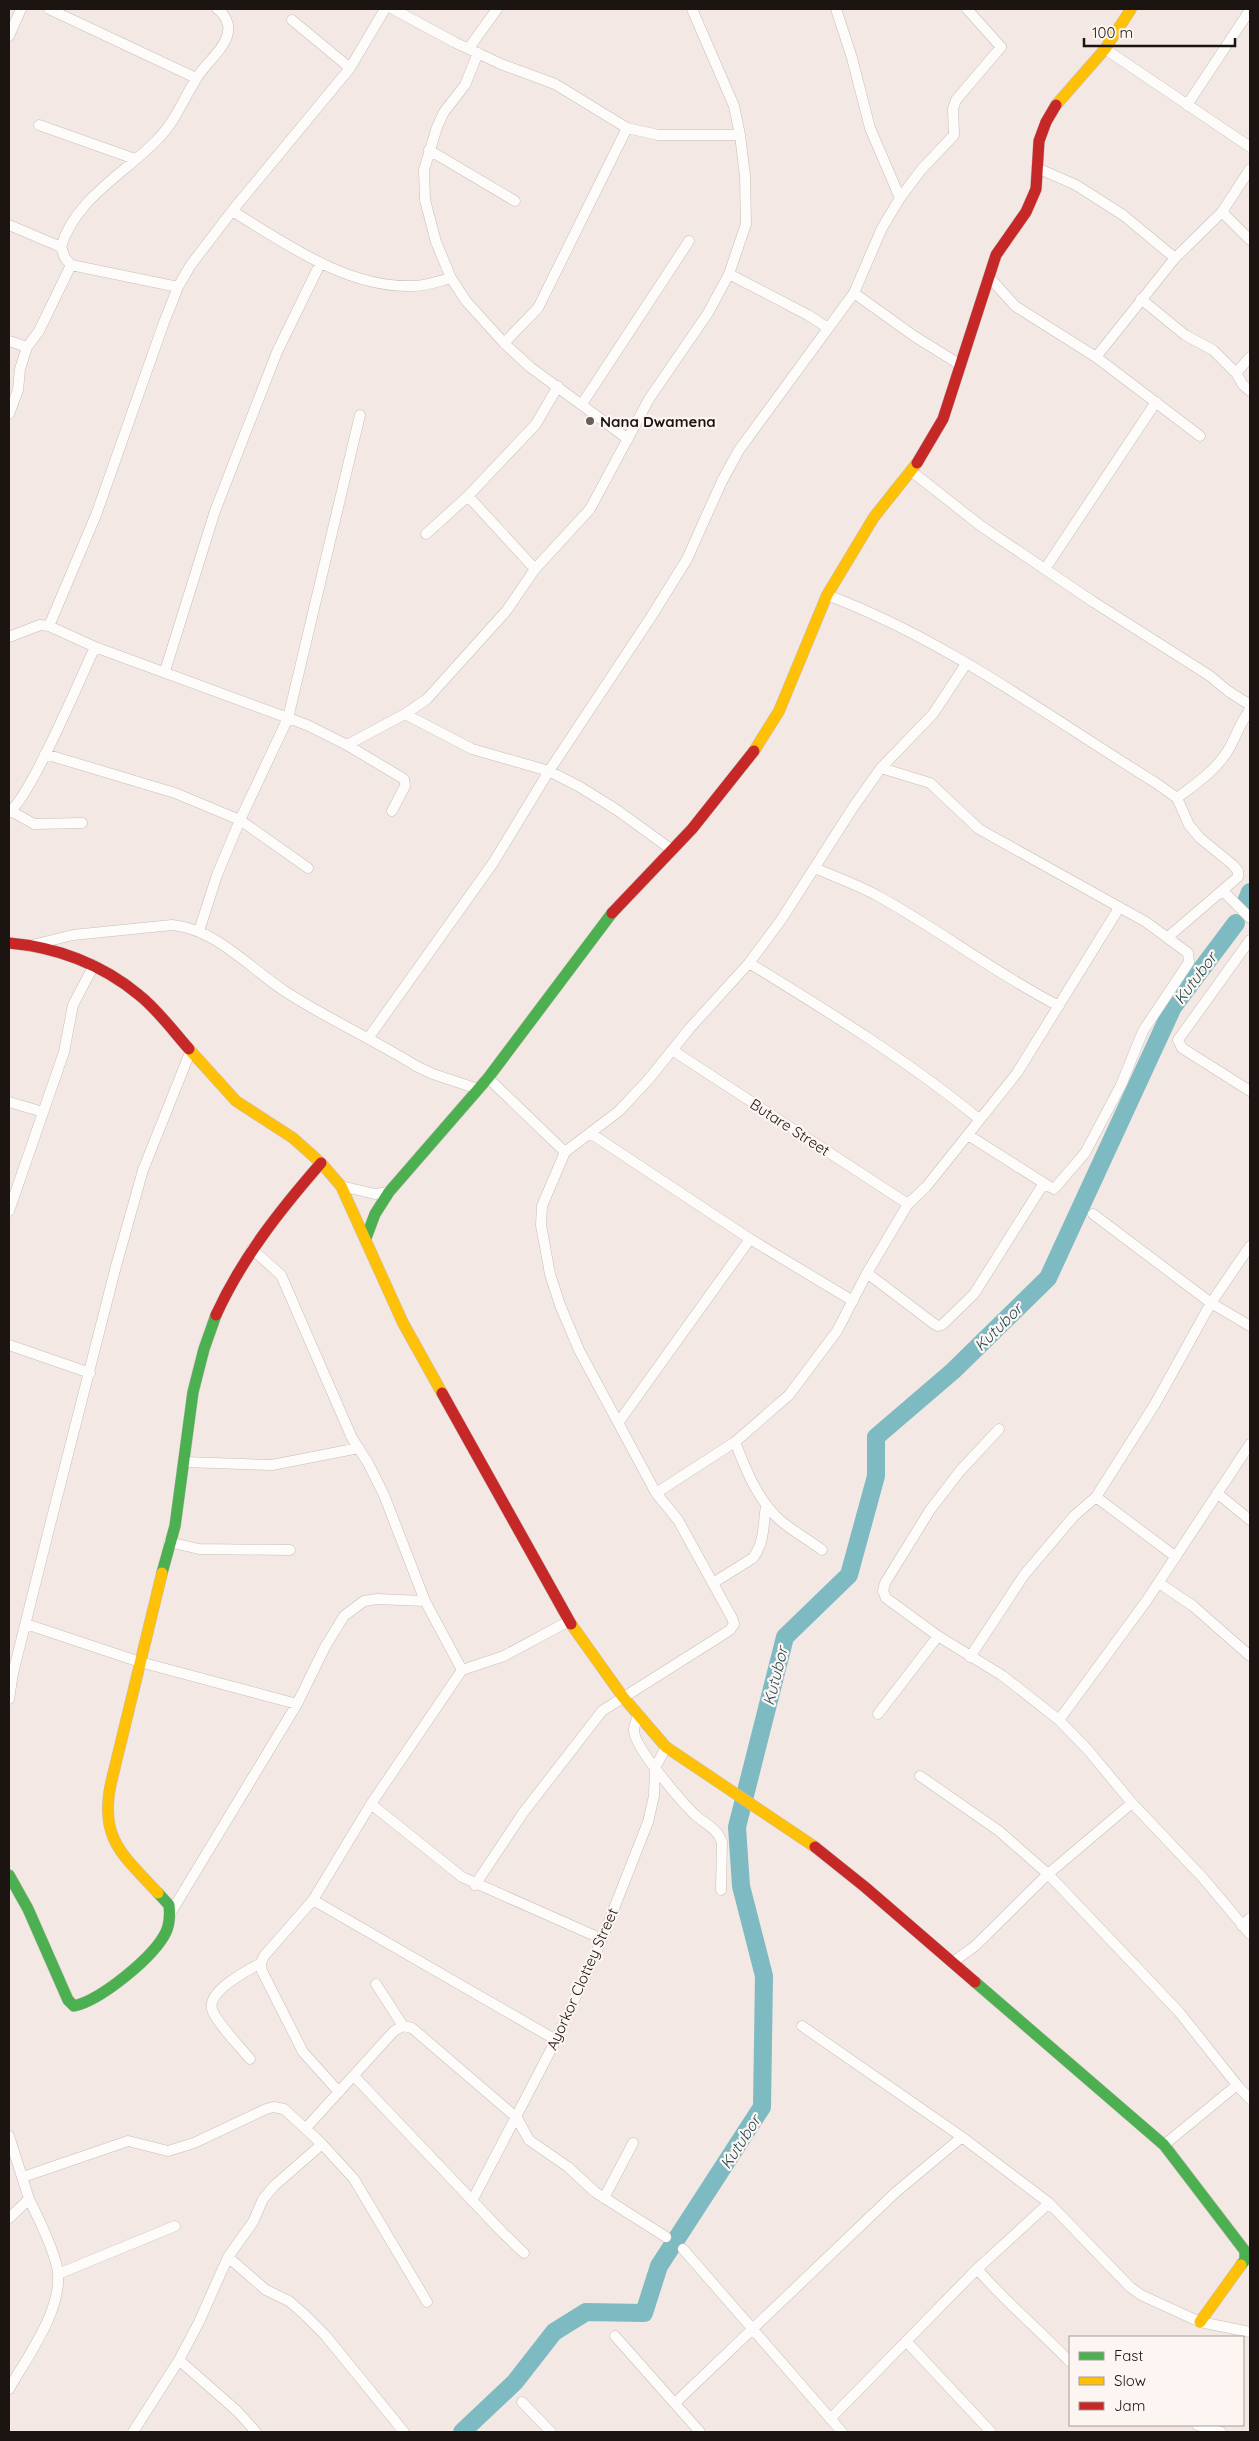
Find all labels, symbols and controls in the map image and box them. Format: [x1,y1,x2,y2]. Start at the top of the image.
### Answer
scale bar [1084,15,1235,47]
text: 100 m [1092,23,1133,42]
place label: Nana Dwamena [600,412,716,431]
marker: Nana Dwamena [584,415,596,427]
water label: Kutubor [1169,947,1222,1008]
street label: Butare Street [746,1094,834,1160]
water label: Kutubor [970,1298,1027,1355]
water label: Kutubor [758,1643,792,1707]
street label: Ayorkor Clottey Street [542,1905,622,2053]
water label: Kutubor [715,2110,766,2173]
legend [1069,2336,1244,2426]
text: Fast [1114,2346,1143,2365]
text: Slow [1114,2371,1146,2390]
text: Jam [1114,2396,1145,2415]

